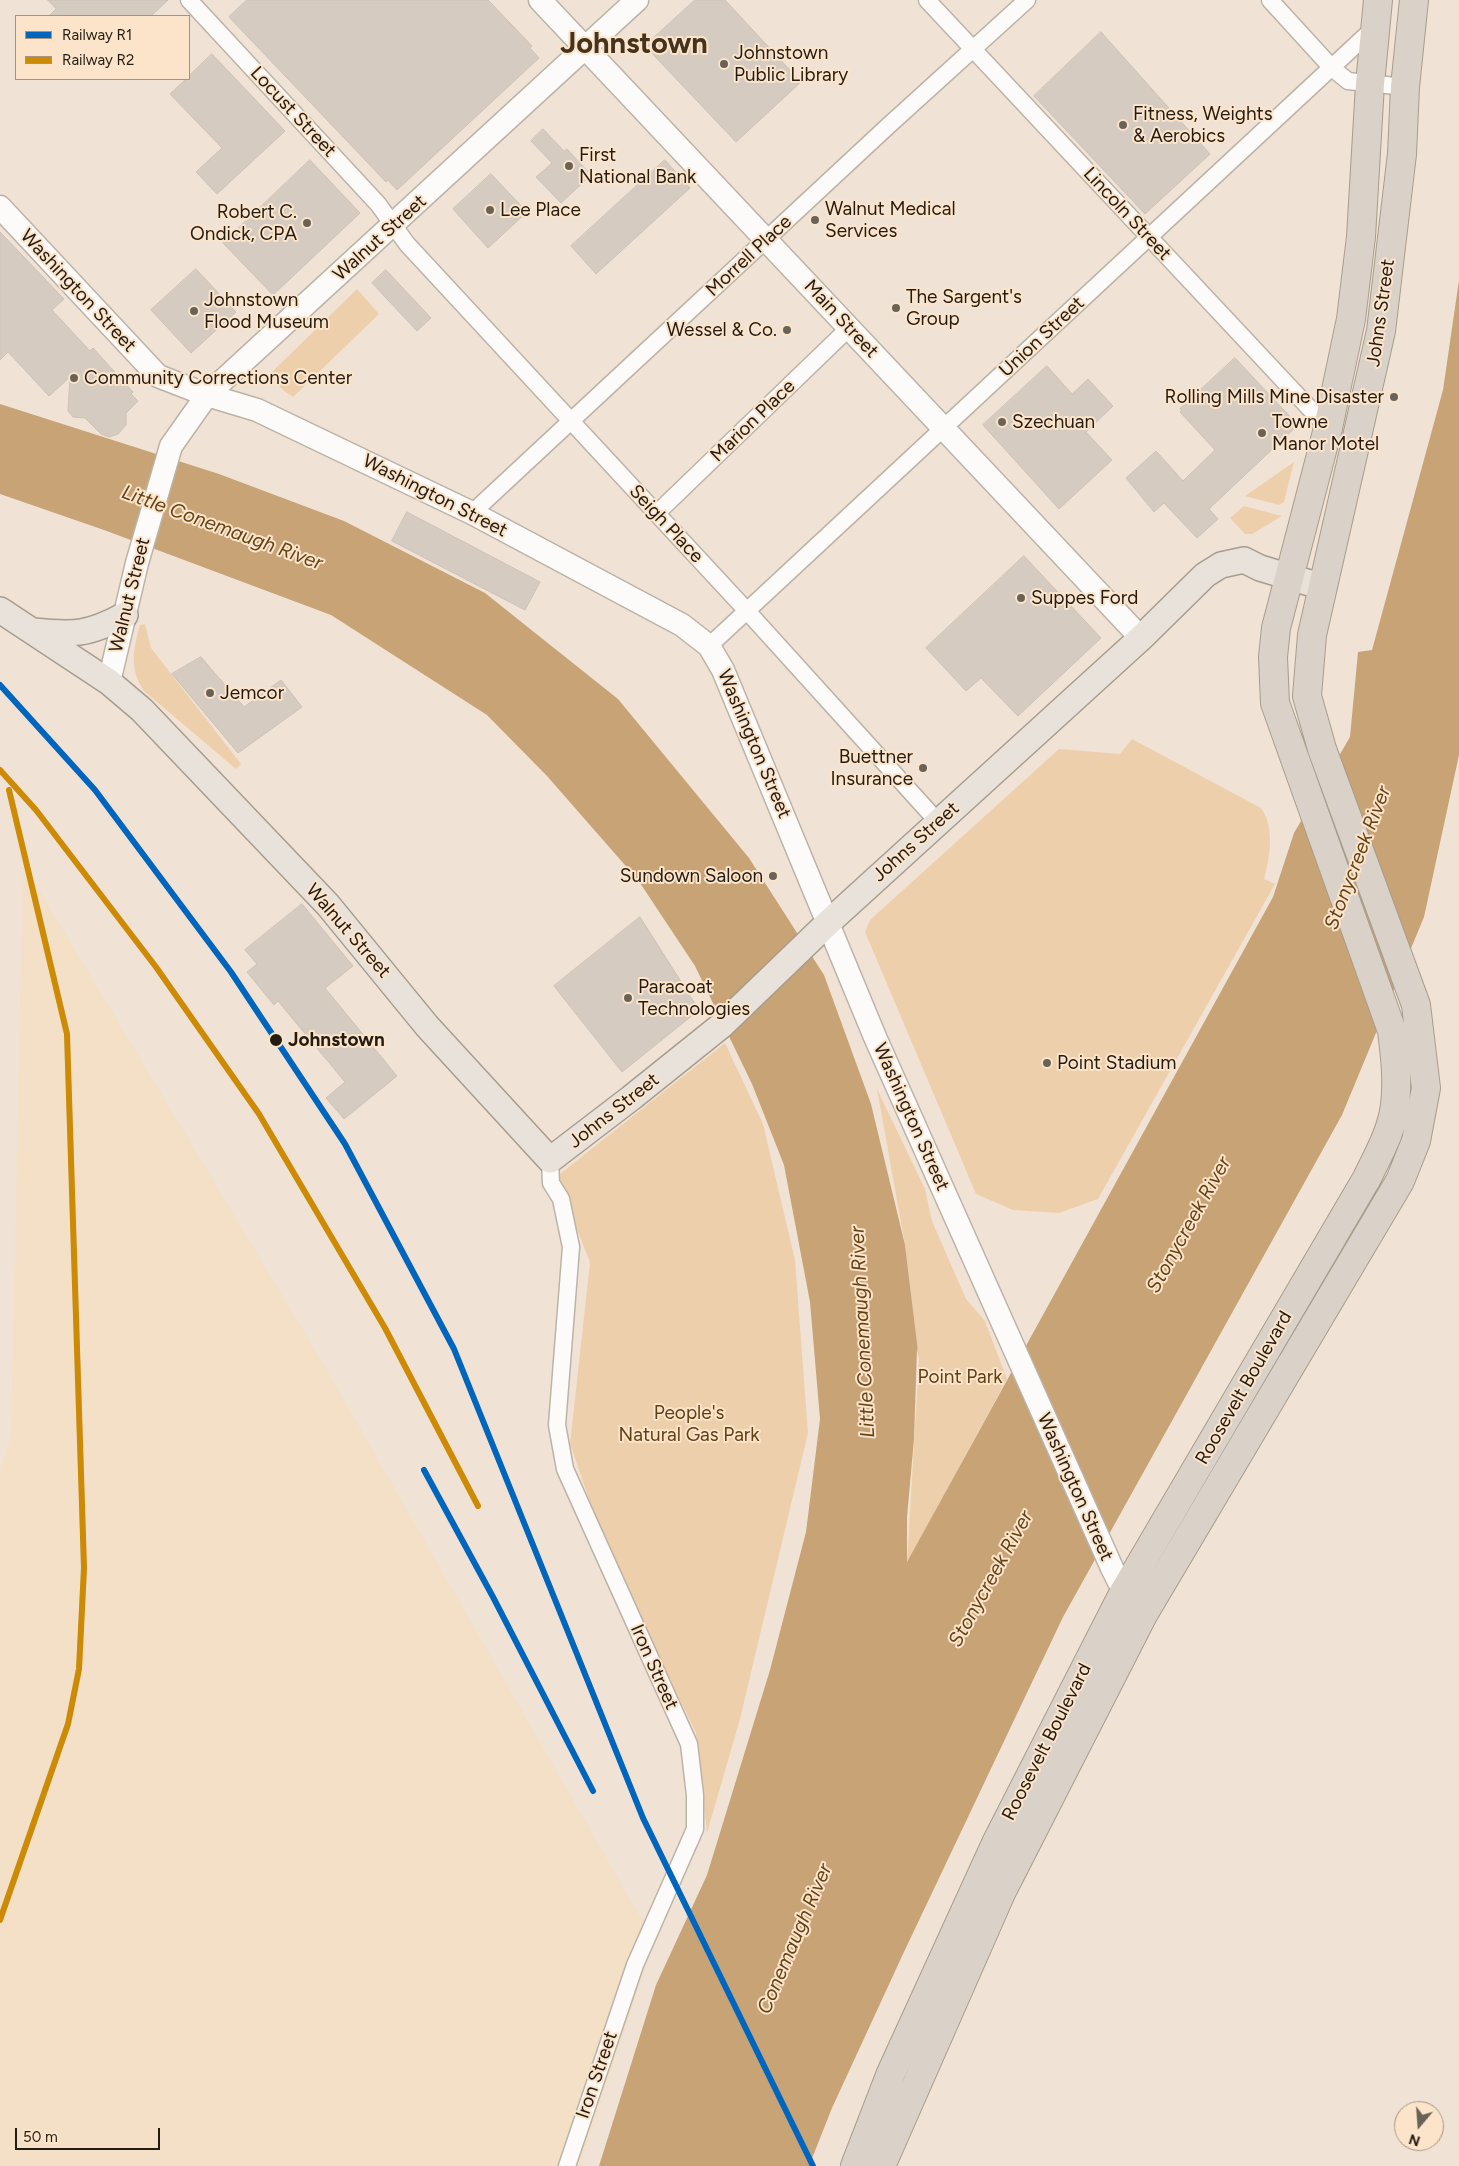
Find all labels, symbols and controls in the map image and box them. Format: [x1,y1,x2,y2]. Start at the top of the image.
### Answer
legend [15,15,190,80]
text: Railway R1 [62,26,132,44]
district label: Johnstown [560,28,708,62]
place label: Johnstown Public Library [734,42,848,86]
text: Railway R2 [62,51,134,69]
marker: Johnstown Public Library [718,58,730,70]
street label: Locust Street [245,62,341,162]
place label: Fitness, Weights & Aerobics [1133,103,1273,147]
marker: Fitness, Weights & Aerobics [1117,119,1129,131]
place label: First National Bank [579,144,696,188]
marker: First National Bank [563,160,575,172]
street label: Lincoln Street [1078,163,1176,265]
street label: Walnut Street [329,190,431,286]
place label: Walnut Medical Services [825,198,956,242]
place label: Lee Place [500,199,581,221]
place label: Robert C. Ondick, CPA [190,201,297,245]
marker: Lee Place [484,204,496,216]
street label: Morrell Place [701,211,797,301]
marker: Walnut Medical Services [809,214,821,226]
marker: Robert C. Ondick, CPA [301,217,313,229]
street label: Washington Street [15,225,141,357]
street label: Johns Street [1362,258,1400,368]
street label: Main Street [799,275,883,363]
place label: The Sargent's Group [906,286,1022,330]
place label: Johnstown Flood Museum [204,289,329,333]
street label: Union Street [995,292,1089,382]
marker: The Sargent's Group [890,302,902,314]
marker: Johnstown Flood Museum [188,305,200,317]
place label: Wessel & Co. [667,319,777,341]
marker: Wessel & Co. [781,324,793,336]
place label: Community Corrections Center [84,367,352,389]
marker: Community Corrections Center [68,372,80,384]
street label: Marion Place [706,375,800,467]
place label: Rolling Mills Mine Disaster [1165,386,1384,408]
marker: Rolling Mills Mine Disaster [1388,391,1400,403]
place label: Szechuan [1012,411,1095,433]
place label: Towne Manor Motel [1272,411,1379,455]
marker: Szechuan [996,416,1008,428]
marker: Towne Manor Motel [1256,427,1268,439]
street label: Washington Street [359,450,511,542]
water label: Little Conemaugh River [118,480,326,576]
street label: Seigh Place [624,480,708,568]
street label: Walnut Street [105,535,155,655]
place label: Suppes Ford [1031,587,1138,609]
marker: Suppes Ford [1015,592,1027,604]
street label: Washington Street [712,666,796,822]
place label: Jemcor [220,682,284,704]
marker: Jemcor [204,687,216,699]
place label: Buettner Insurance [830,746,913,790]
marker: Buettner Insurance [917,762,929,774]
water label: Stonycreek River [1320,783,1396,933]
street label: Johns Street [868,797,964,887]
place label: Sundown Saloon [620,865,763,887]
marker: Sundown Saloon [767,870,779,882]
street label: Walnut Street [301,879,395,983]
place label: Paracoat Technologies [638,976,750,1020]
marker: Paracoat Technologies [622,992,634,1004]
place label: Johnstown [288,1029,385,1051]
marker: Johnstown [268,1032,284,1048]
street label: Washington Street [868,1040,954,1194]
place label: Point Stadium [1057,1052,1177,1074]
marker: Point Stadium [1041,1057,1053,1069]
street label: Johns Street [564,1069,664,1153]
water label: Stonycreek River [1142,1153,1236,1297]
water label: Little Conemaugh River [845,1226,881,1438]
street label: Roosevelt Boulevard [1191,1307,1297,1469]
park label: Point Park [918,1366,1002,1388]
park label: People's Natural Gas Park [619,1402,759,1446]
street label: Washington Street [1032,1410,1118,1564]
water label: Stonycreek River [944,1507,1038,1651]
street label: Iron Street [625,1621,683,1713]
street label: Roosevelt Boulevard [997,1660,1097,1824]
water label: Conemaugh River [753,1860,837,2018]
street label: Iron Street [571,2028,623,2122]
north arrow [1394,2101,1444,2151]
scale bar [18,2118,162,2150]
text: 50 m [23,2128,58,2146]
text: N [1407,2130,1422,2150]

